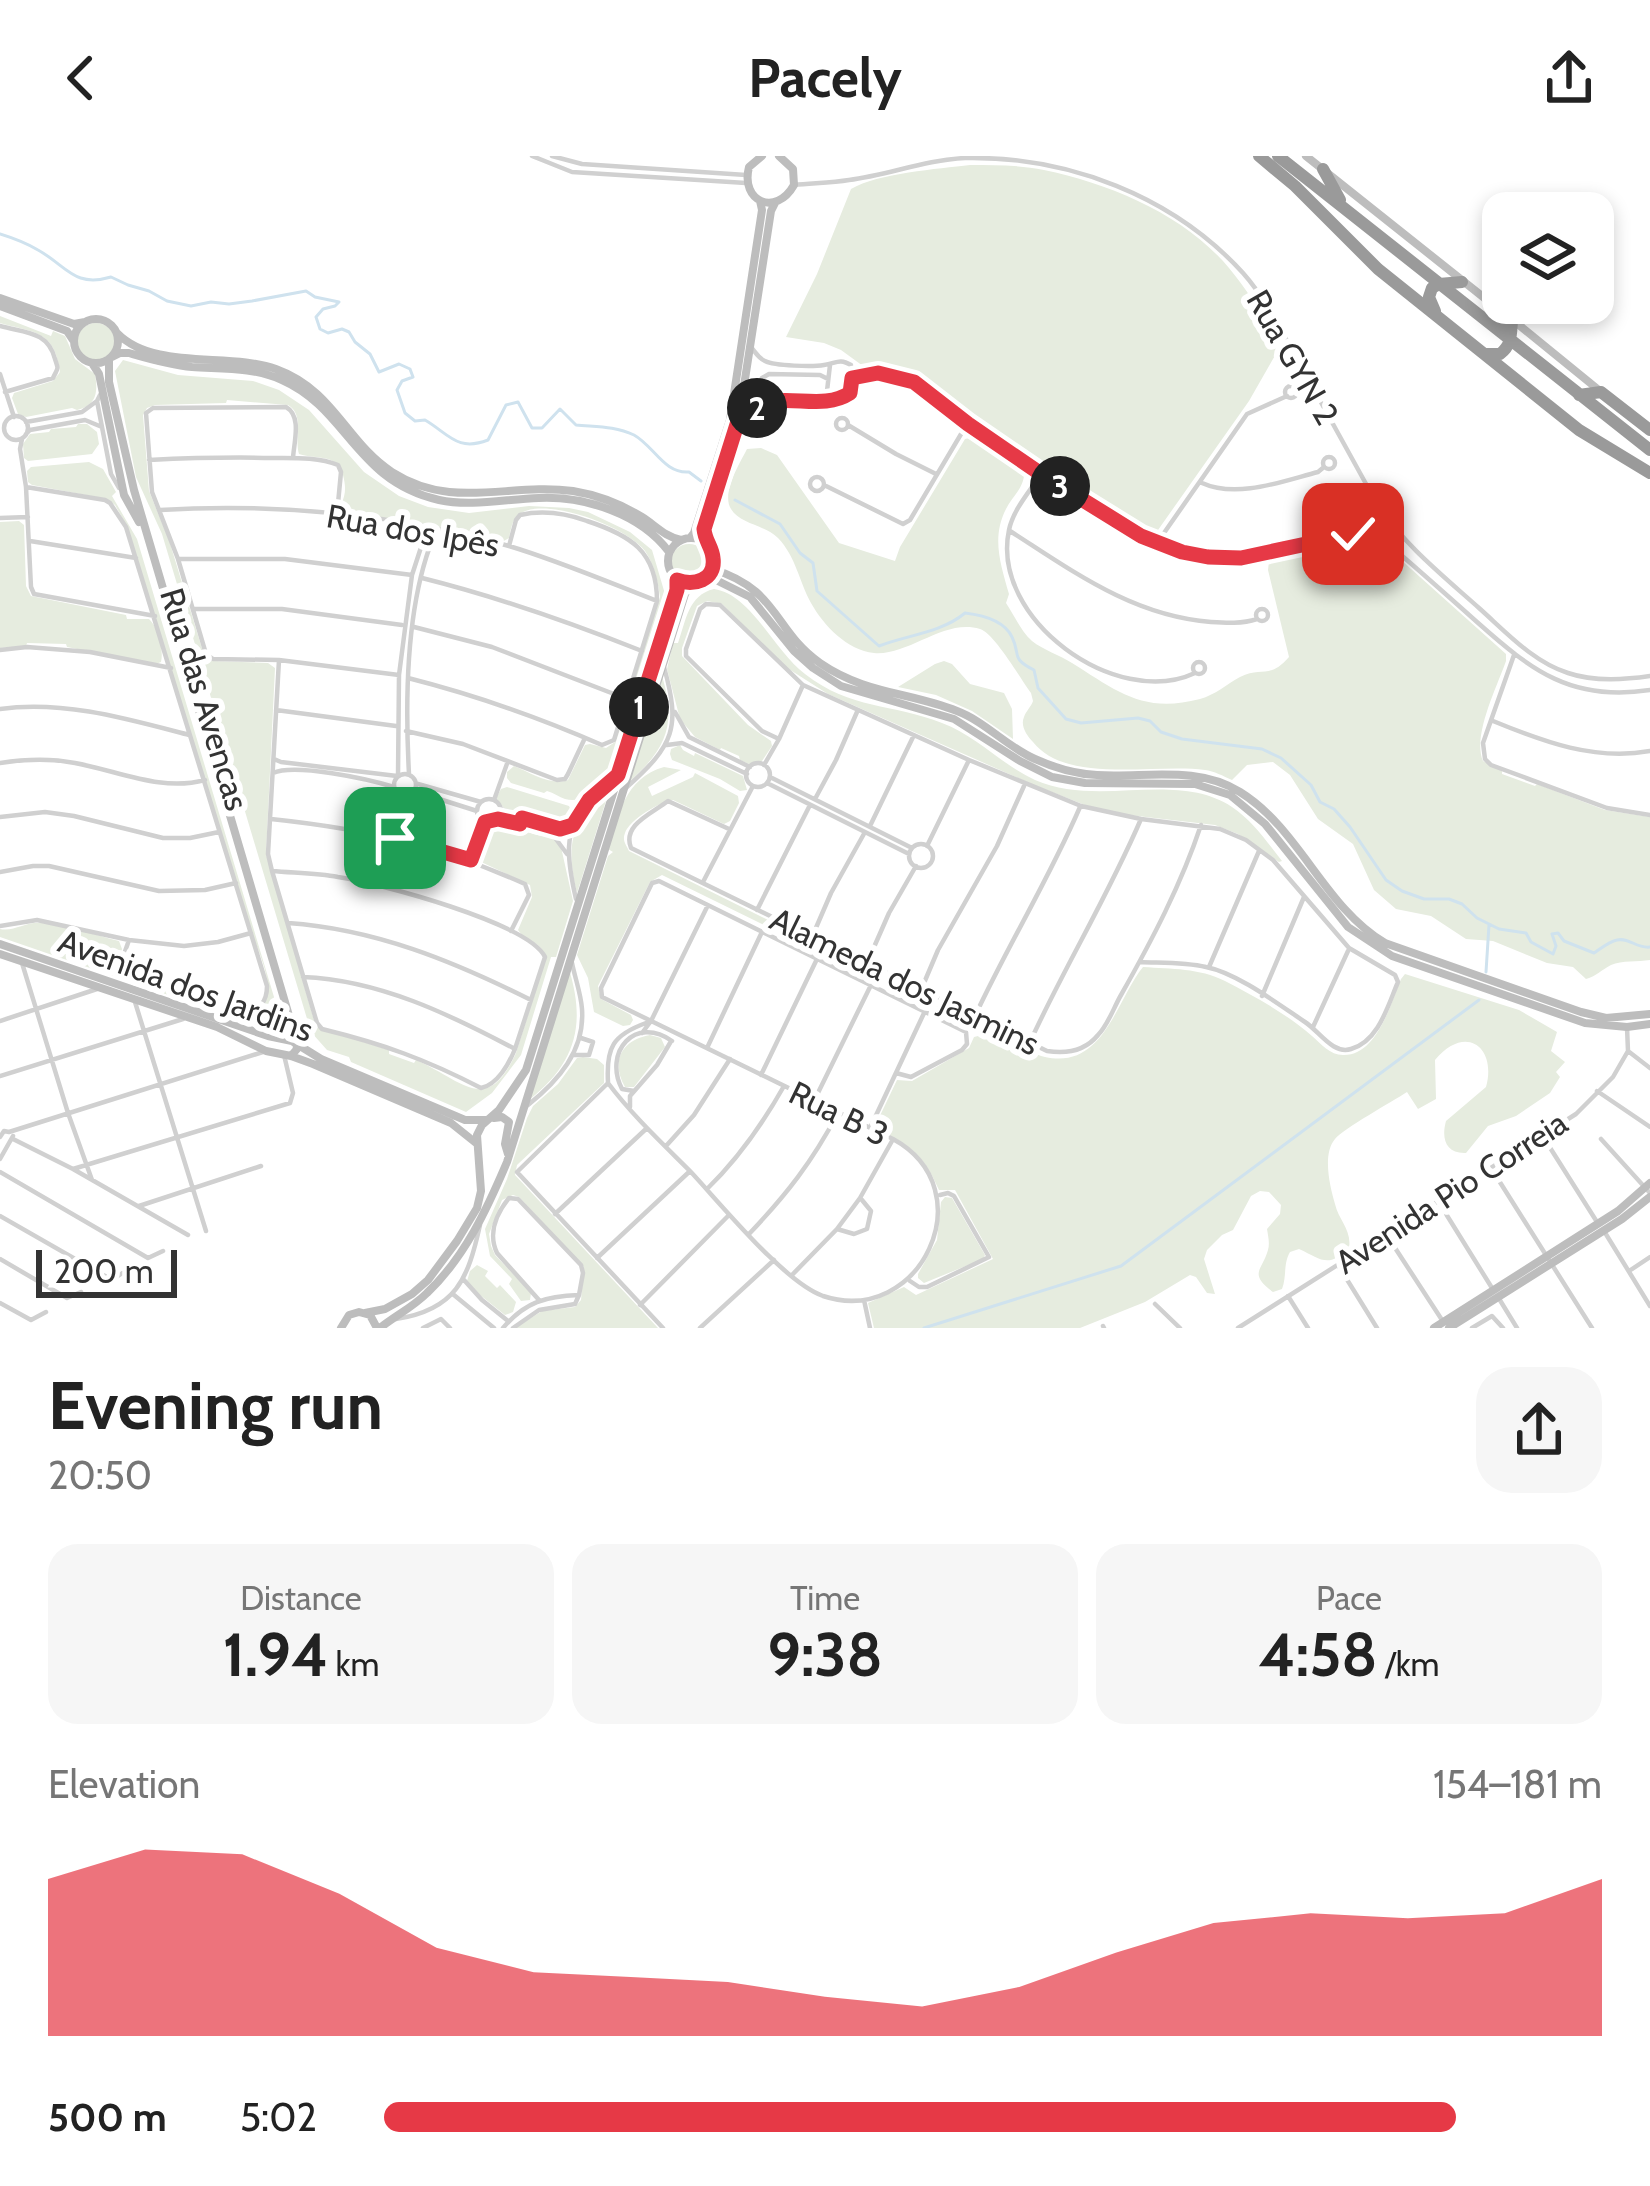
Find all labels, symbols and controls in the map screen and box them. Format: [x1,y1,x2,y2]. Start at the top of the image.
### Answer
icon: back [48,45,114,111]
text: Pacely [748,45,902,111]
icon: share [1536,45,1602,111]
map controls [1482,192,1614,324]
button: layers [1482,192,1614,324]
street label: Rua GYN 2 [1238,283,1348,431]
pin: 2 [727,378,787,438]
text: 2 [748,388,766,428]
pin: 3 [1030,456,1090,516]
text: 3 [1051,466,1069,506]
pin [1302,483,1404,585]
street label: Rua dos Ipês [324,495,502,565]
icon: check [1320,501,1386,567]
street label: Rua das Avencas [152,583,258,815]
pin: 1 [609,677,669,737]
text: 1 [633,687,645,727]
pin [344,787,446,889]
icon: arrive [362,805,428,871]
street label: Alameda dos Jasmins [764,899,1046,1063]
street label: Avenida dos Jardins [53,920,319,1050]
street label: Rua B 3 [783,1072,895,1154]
street label: Avenida Pio Correia [1328,1102,1575,1282]
scale bar [36,1244,177,1297]
text: 200 m [54,1251,154,1291]
text: Evening run [48,1365,383,1446]
button: share [1476,1367,1602,1493]
text: 20:50 [48,1451,152,1499]
text: Distance [240,1578,362,1618]
text: Time [790,1578,860,1618]
text: Pace [1316,1578,1382,1618]
text: 1.94 [223,1618,328,1691]
text: 9:38 [767,1618,883,1691]
text: 4:58 [1259,1618,1378,1691]
text: km [328,1644,379,1684]
text: /km [1378,1644,1439,1684]
text: Elevation [48,1760,200,1808]
text: 154–181 m [1433,1760,1602,1808]
text: 500 m [48,2093,167,2141]
text: 5:02 [240,2093,317,2141]

